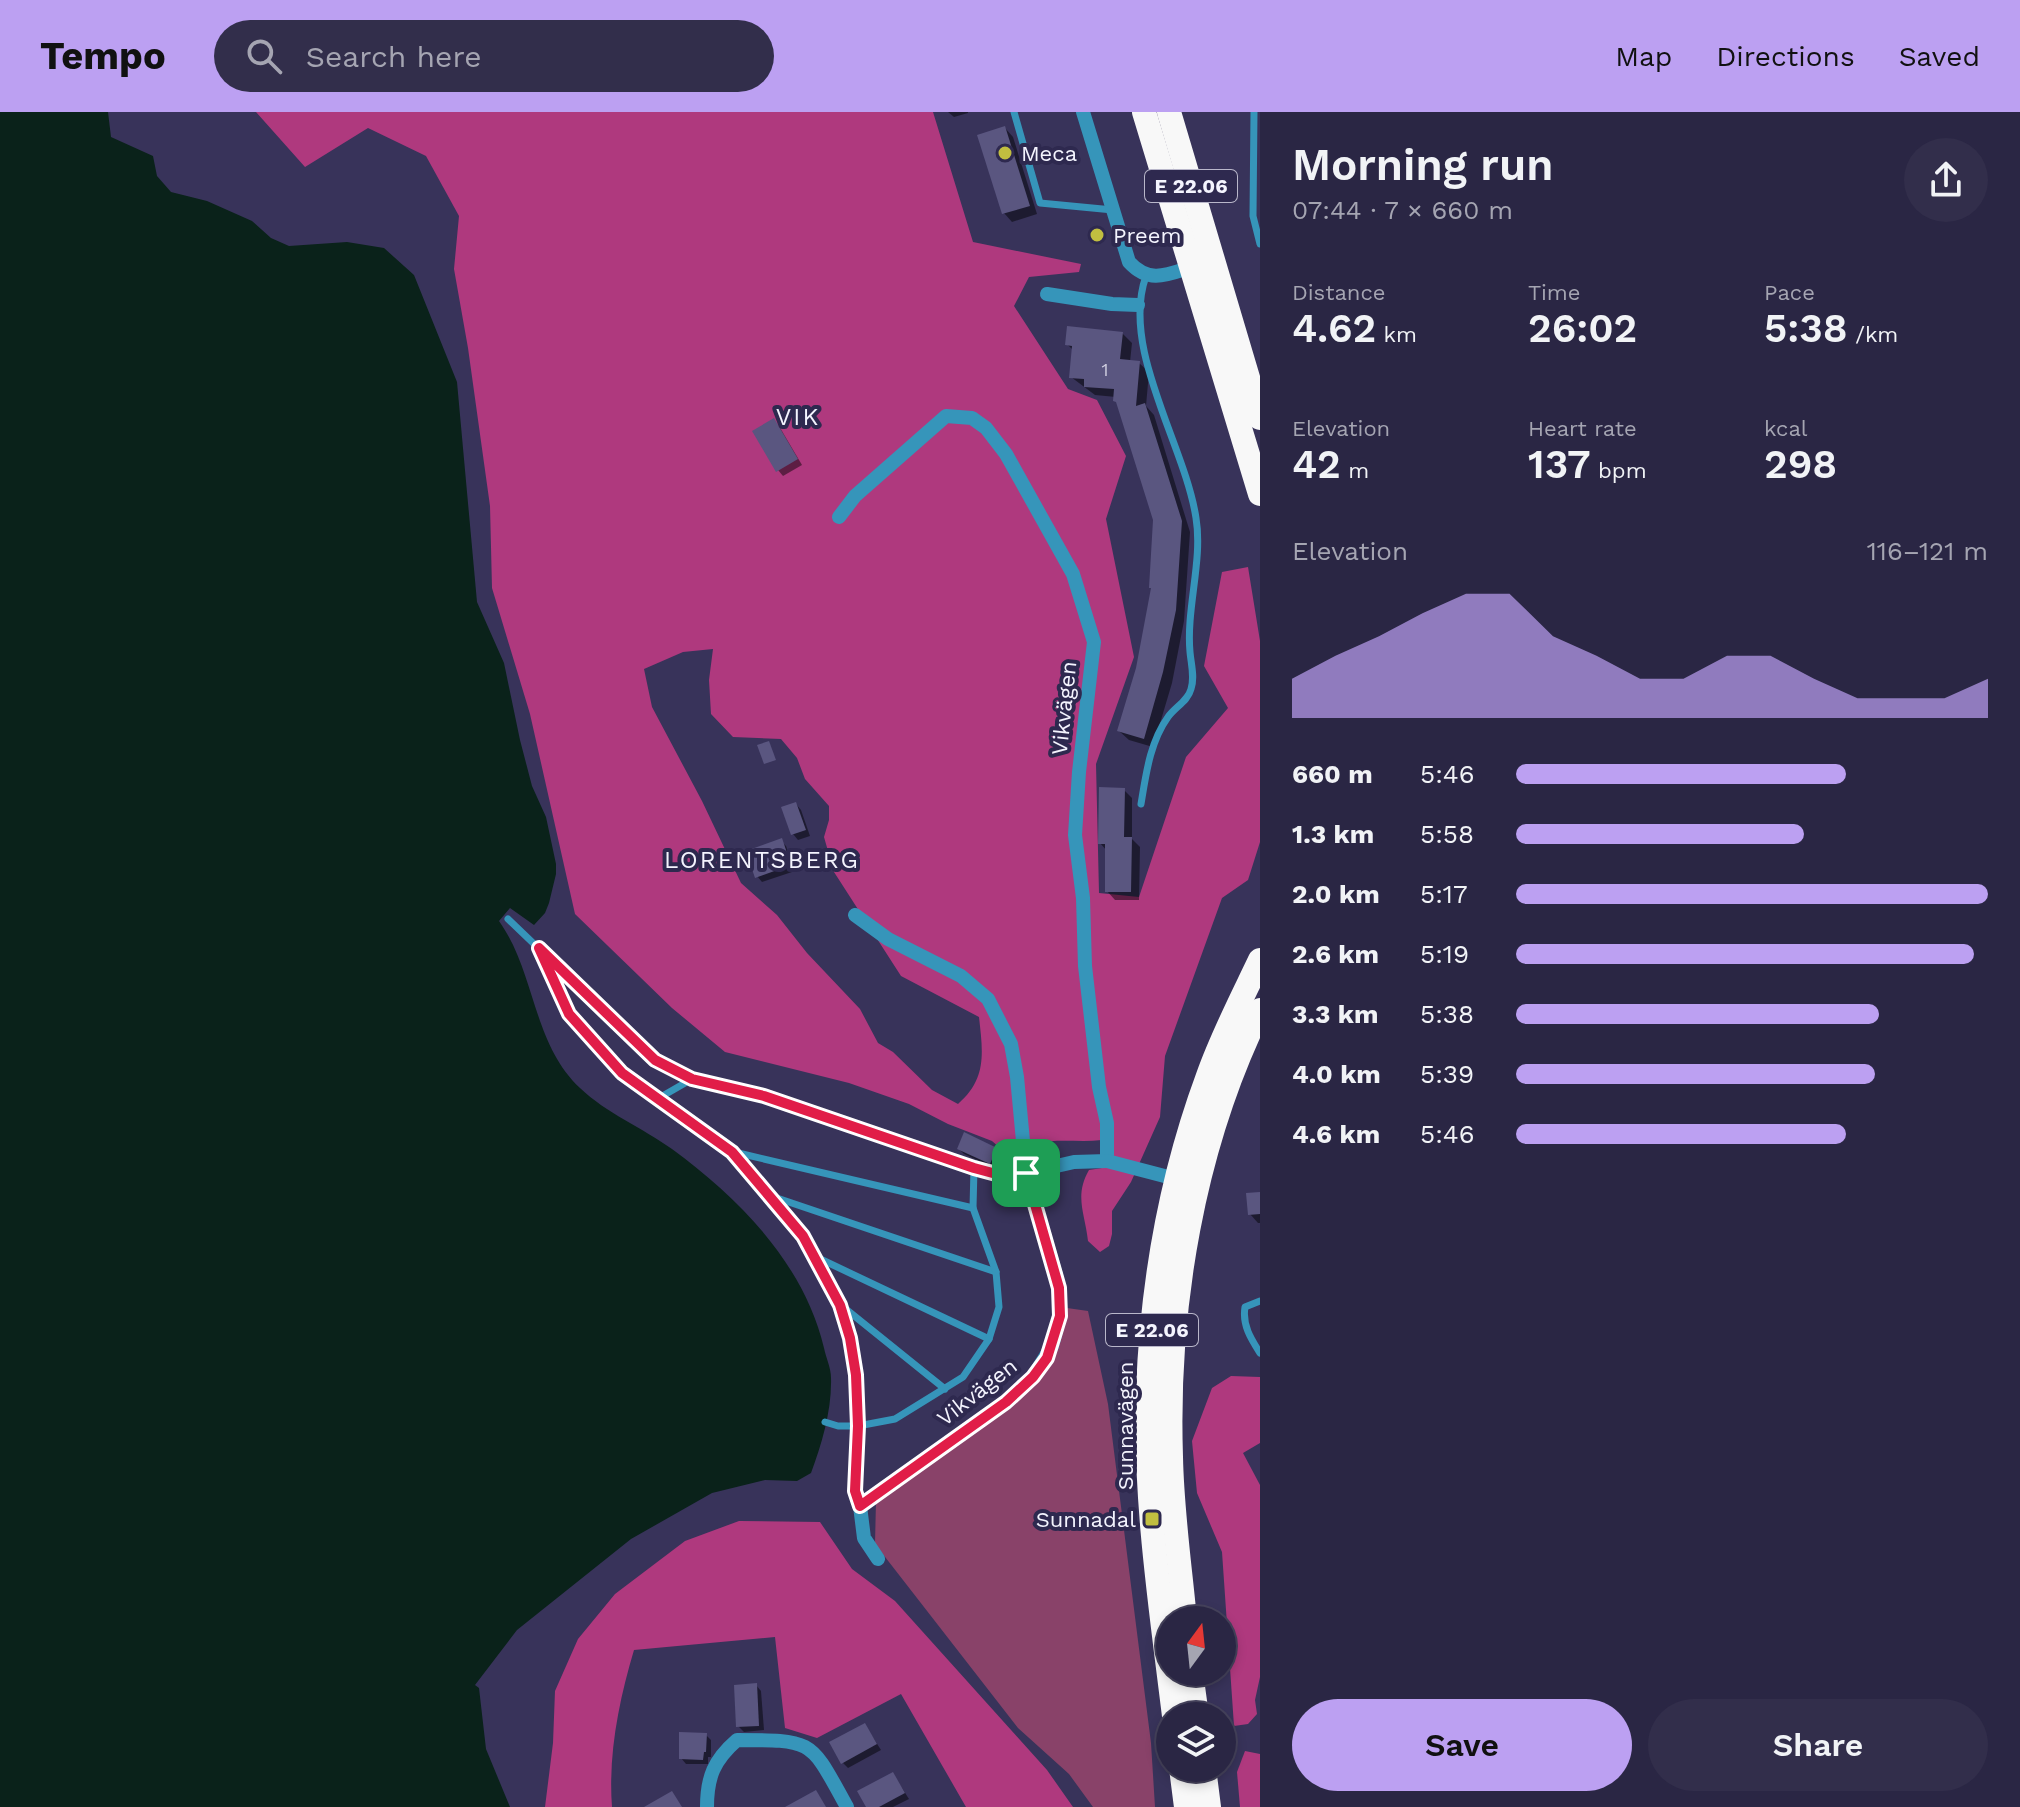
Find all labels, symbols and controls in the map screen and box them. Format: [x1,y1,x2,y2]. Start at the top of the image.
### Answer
search box [214,20,774,92]
text: Tempo [40,34,166,78]
icon: search [242,34,286,78]
text: Search here [306,39,482,74]
text: Map [1615,40,1672,73]
text: Directions [1716,40,1855,73]
text: Saved [1899,40,1980,73]
button: share [1904,138,1988,222]
text: Morning run [1292,139,1553,191]
place label: Meca [1021,141,1077,166]
marker: Meca [996,144,1014,162]
road number: E 22.06 [1145,170,1237,202]
text: 07:44 · 7 × 660 m [1292,195,1513,225]
place label: Preem [1113,223,1181,248]
marker: Preem [1088,226,1106,244]
text: Distance [1292,280,1386,305]
text: Time [1528,280,1580,305]
text: Pace [1764,280,1815,305]
text: 4.62 [1292,305,1376,352]
text: 26:02 [1528,305,1637,352]
text: 5:38 [1764,305,1848,352]
text: km [1376,322,1417,347]
text: /km [1848,322,1898,347]
house number: 1 [1101,359,1109,380]
district label: VIK [776,403,820,431]
text: Elevation [1292,416,1390,441]
text: Heart rate [1528,416,1637,441]
text: kcal [1764,416,1808,441]
text: 42 [1292,441,1341,488]
text: 137 [1528,441,1591,488]
text: 298 [1764,441,1837,488]
text: m [1341,458,1369,483]
text: bpm [1591,458,1647,483]
text: Elevation [1292,536,1408,566]
text: 116–121 m [1867,536,1988,566]
street label: Vikvägen [1047,660,1081,756]
text: 660 m [1292,759,1373,789]
text: 5:46 [1420,759,1475,789]
text: 1.3 km [1292,819,1374,849]
text: 5:58 [1420,819,1474,849]
district label: LORENTSBERG [664,846,860,874]
text: 2.0 km [1292,879,1380,909]
text: 5:17 [1420,879,1468,909]
text: 2.6 km [1292,939,1379,969]
text: 5:19 [1420,939,1469,969]
text: 3.3 km [1292,999,1378,1029]
text: 5:38 [1420,999,1474,1029]
text: 4.0 km [1292,1059,1381,1089]
text: 5:39 [1420,1059,1474,1089]
text: 4.6 km [1292,1119,1380,1149]
text: 5:46 [1420,1119,1475,1149]
pin [992,1139,1060,1207]
icon: arrive [1004,1151,1048,1195]
road number: E 22.06 [1106,1314,1198,1346]
street label: Vikvägen [932,1353,1022,1431]
street label: Sunnavägen [1113,1362,1138,1490]
place label: Sunnadal [1036,1507,1136,1532]
marker: Sunnadal [1143,1510,1161,1528]
north arrow [1156,1606,1236,1686]
map controls [1156,1606,1236,1782]
button: Save [1292,1699,1632,1791]
button: Share [1648,1699,1988,1791]
button: layers [1156,1702,1236,1782]

